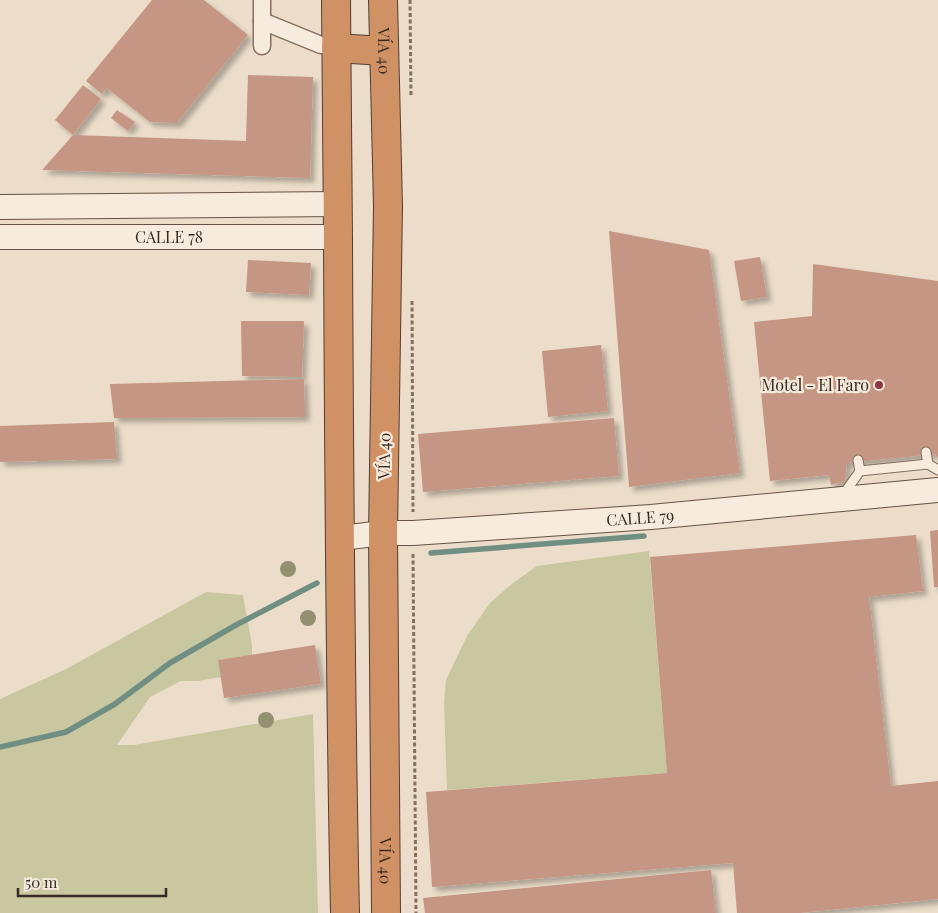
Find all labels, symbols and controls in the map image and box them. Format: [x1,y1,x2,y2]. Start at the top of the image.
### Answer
street label: VÍA 40 [374,26,396,75]
street label: CALLE 78 [135,226,203,247]
place label: Motel - El Faro [762,374,869,395]
marker: Motel - El Faro [873,379,885,391]
street label: VÍA 40 [373,432,394,481]
street label: CALLE 79 [606,504,675,530]
street label: VÍA 40 [375,836,397,884]
scale bar [18,866,165,898]
text: 50 m [25,872,58,892]

